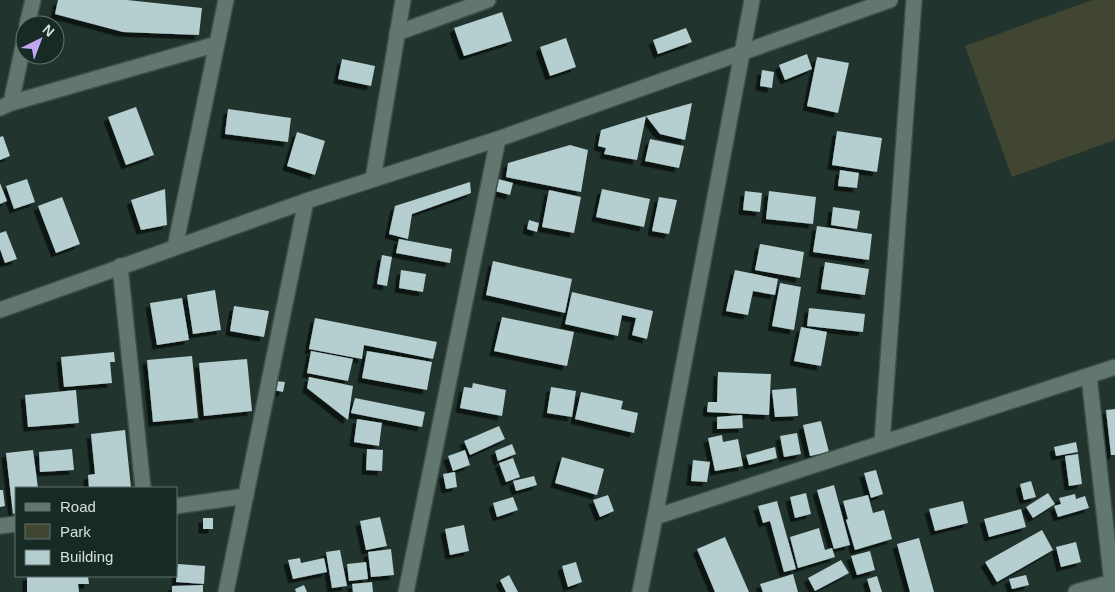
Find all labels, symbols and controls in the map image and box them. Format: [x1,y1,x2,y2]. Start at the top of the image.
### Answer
north arrow [15,15,65,65]
text: N [40,21,58,40]
legend [15,487,178,577]
text: Road [60,498,96,515]
text: Park [60,523,91,540]
text: Building [60,548,113,565]

